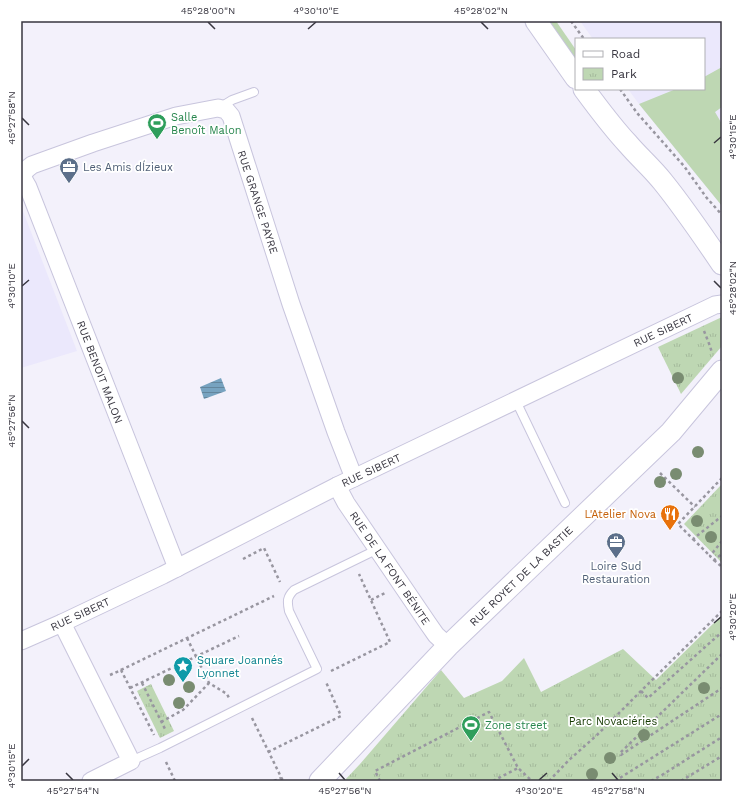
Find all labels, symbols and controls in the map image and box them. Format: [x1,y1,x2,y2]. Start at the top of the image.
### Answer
text: 45°28'00"N [181,5,235,16]
text: 4°30'10"E [293,5,339,16]
text: 45°28'02"N [454,5,508,16]
legend [575,38,705,90]
text: Road [611,47,640,61]
text: Park [611,67,637,81]
text: 45°27'58"N [6,91,17,145]
place label: Salle Benoît Malon [171,111,242,137]
sports icon: Salle Benoît Malon [146,112,168,140]
text: 4°30'15"E [727,114,738,160]
street label: RUE GRANGE PAYRE [235,149,280,256]
office icon: Les Amis dÍzieux [58,156,80,184]
place label: Les Amis dÍzieux [83,160,173,174]
text: 45°28'02"N [727,261,738,315]
text: 4°30'10"E [6,263,17,309]
street label: RUE SIBERT [631,311,695,350]
street label: RUE BENOIT MALON [74,319,125,425]
text: 45°27'56"N [6,394,17,448]
street label: RUE SIBERT [339,451,403,490]
restaurant icon: L'Atelier Nova [659,503,681,531]
place label: L'Atelier Nova [584,508,656,521]
street label: RUE DE LA FONT BÉNITE [347,509,433,627]
street label: RUE ROYET DE LA BASTIE [467,524,576,629]
office icon: Loire Sud Restauration [605,531,627,559]
place label: Loire Sud Restauration [582,560,650,586]
text: 4°30'20"E [727,593,738,641]
street label: RUE SIBERT [48,595,112,634]
place label: Square Joannés Lyonnet [197,654,283,680]
place icon: Square Joannés Lyonnet [172,655,194,683]
sports icon: Zone street [460,714,482,742]
park label: Parc Novaciéries [569,715,657,728]
place label: Zone street [485,719,547,732]
text: 4°30'15"E [6,743,17,789]
text: 45°27'54"N [47,785,99,796]
text: 45°27'56"N [318,785,372,796]
text: 4°30'20"E [515,785,563,796]
text: 45°27'58"N [591,785,645,796]

